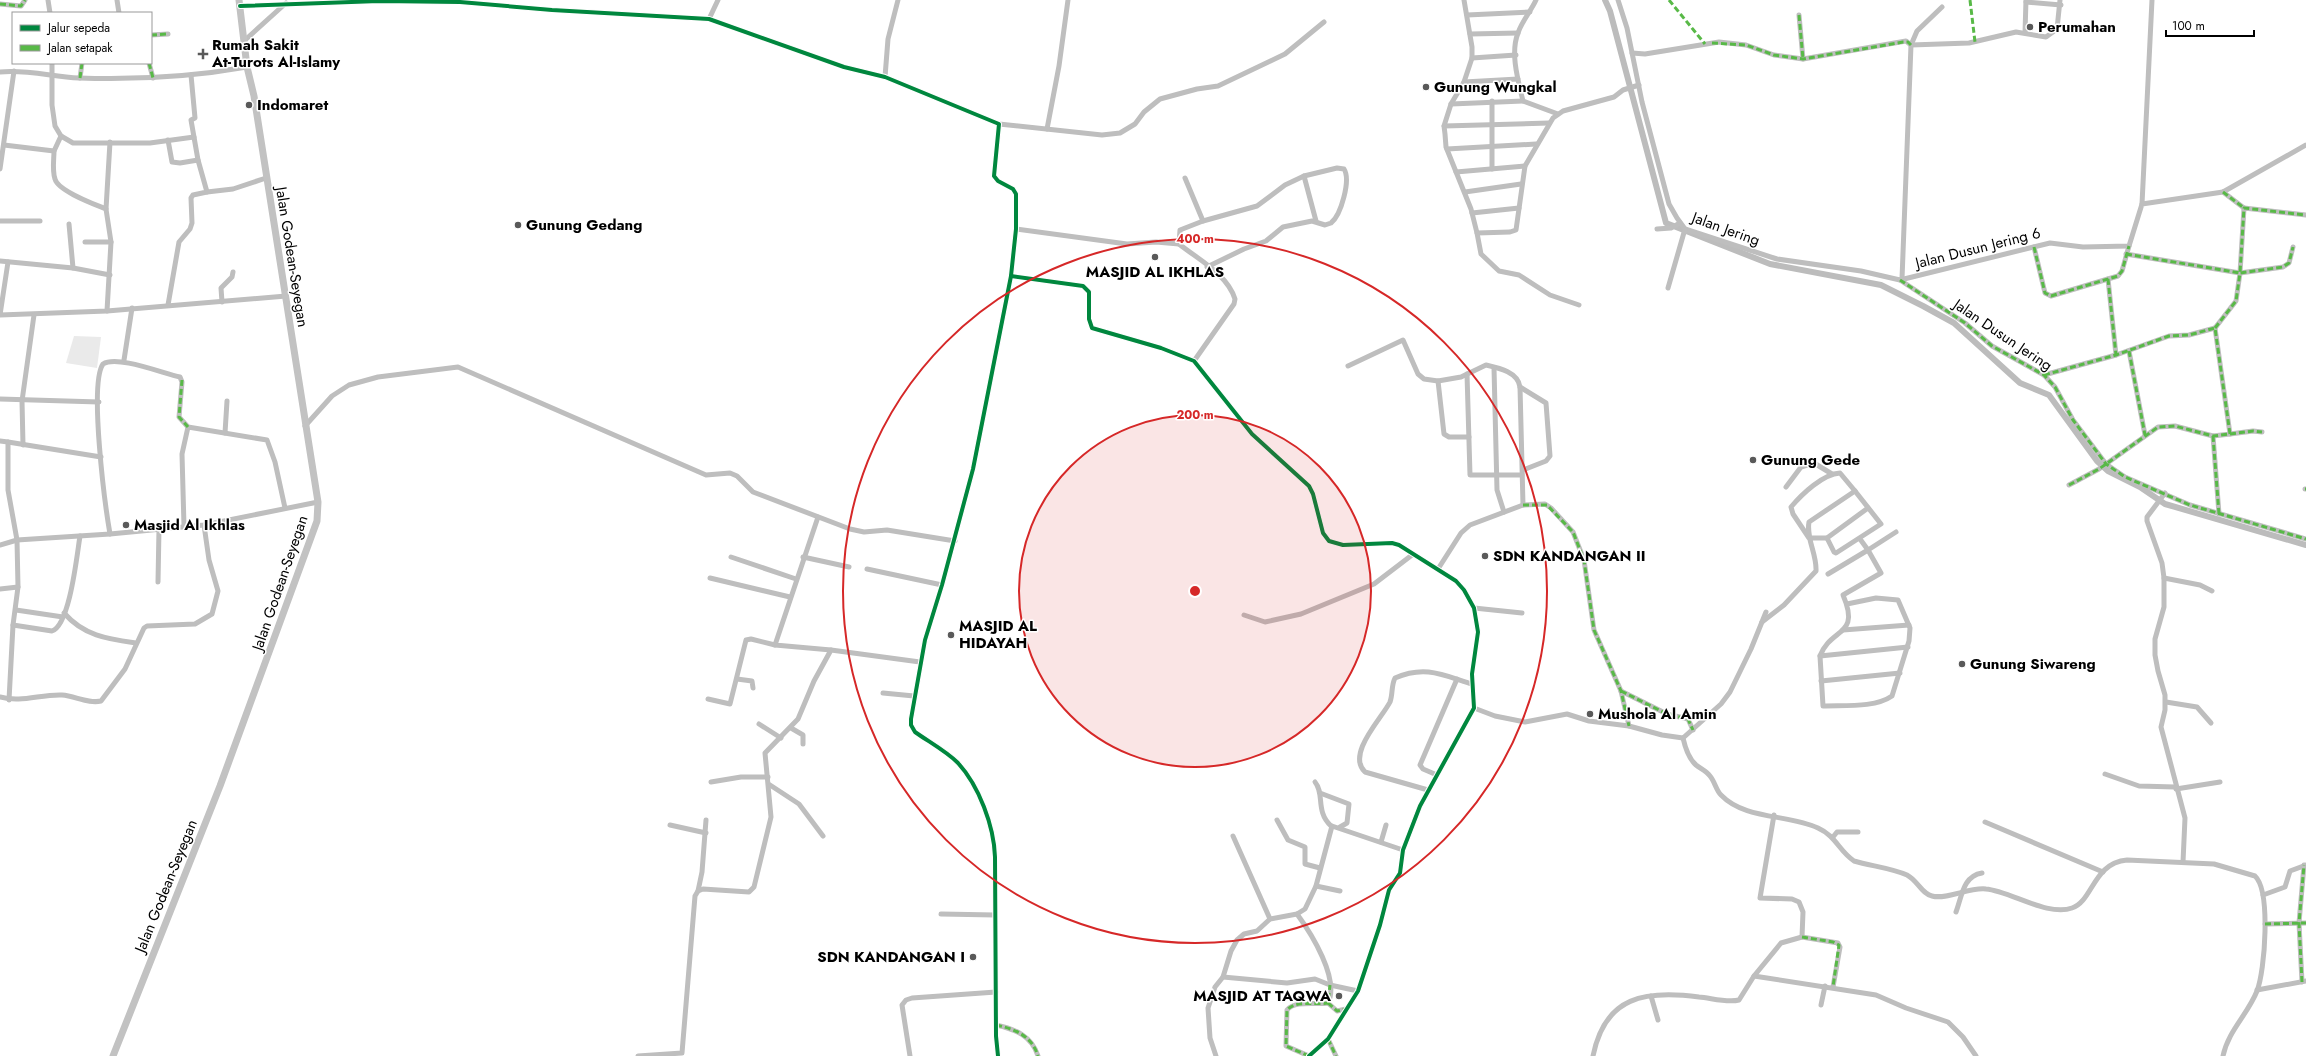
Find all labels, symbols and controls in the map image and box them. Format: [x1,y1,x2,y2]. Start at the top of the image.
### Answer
legend [12,12,152,64]
scale bar [2166,12,2254,38]
place label: Perumahan [2038,16,2116,38]
text: 100 m [2172,17,2205,35]
text: Jalur sepeda [46,19,110,37]
marker: Perumahan [2025,22,2035,32]
place label: Rumah Sakit At-Turots Al-Islamy [211,34,340,73]
text: Jalan setapak [46,39,113,57]
marker: Rumah Sakit At-Turots Al-Islamy [197,48,209,60]
place label: Gunung Wungkal [1434,76,1556,98]
marker: Gunung Wungkal [1421,82,1431,92]
place label: Indomaret [257,94,328,116]
marker: Indomaret [244,100,254,110]
street label: Jalan Godean-Seyegan [270,183,314,329]
street label: Jalan Jering [1687,206,1763,251]
place label: Gunung Gedang [526,214,642,236]
marker: Gunung Gedang [513,220,523,230]
street label: Jalan Dusun Jering 6 [1911,222,2043,275]
text: 400 m [1176,230,1214,248]
marker: MASJID AL IKHLAS [1150,252,1160,262]
place label: MASJID AL IKHLAS [1086,261,1224,283]
street label: Jalan Dusun Jering [1948,293,2057,376]
text: 200 m [1176,406,1214,424]
place label: Gunung Gede [1761,449,1860,471]
marker: Gunung Gede [1748,455,1758,465]
street label: Jalan Godean-Seyegan [246,512,313,655]
place label: Masjid Al Ikhlas [134,514,245,536]
marker: Masjid Al Ikhlas [121,520,131,530]
place label: SDN KANDANGAN II [1493,545,1645,567]
marker: SDN KANDANGAN II [1480,551,1490,561]
centre of rings [1188,584,1202,598]
place label: MASJID AL HIDAYAH [959,615,1037,654]
marker: MASJID AL HIDAYAH [946,630,956,640]
place label: Gunung Siwareng [1970,653,2096,675]
marker: Gunung Siwareng [1957,659,1967,669]
place label: Mushola Al Amin [1598,703,1717,725]
marker: Mushola Al Amin [1585,709,1595,719]
street label: Jalan Godean-Seyegan [129,816,203,958]
place label: SDN KANDANGAN I [817,946,965,968]
marker: SDN KANDANGAN I [968,952,978,962]
place label: MASJID AT TAQWA [1193,985,1332,1007]
marker: MASJID AT TAQWA [1334,991,1344,1001]

